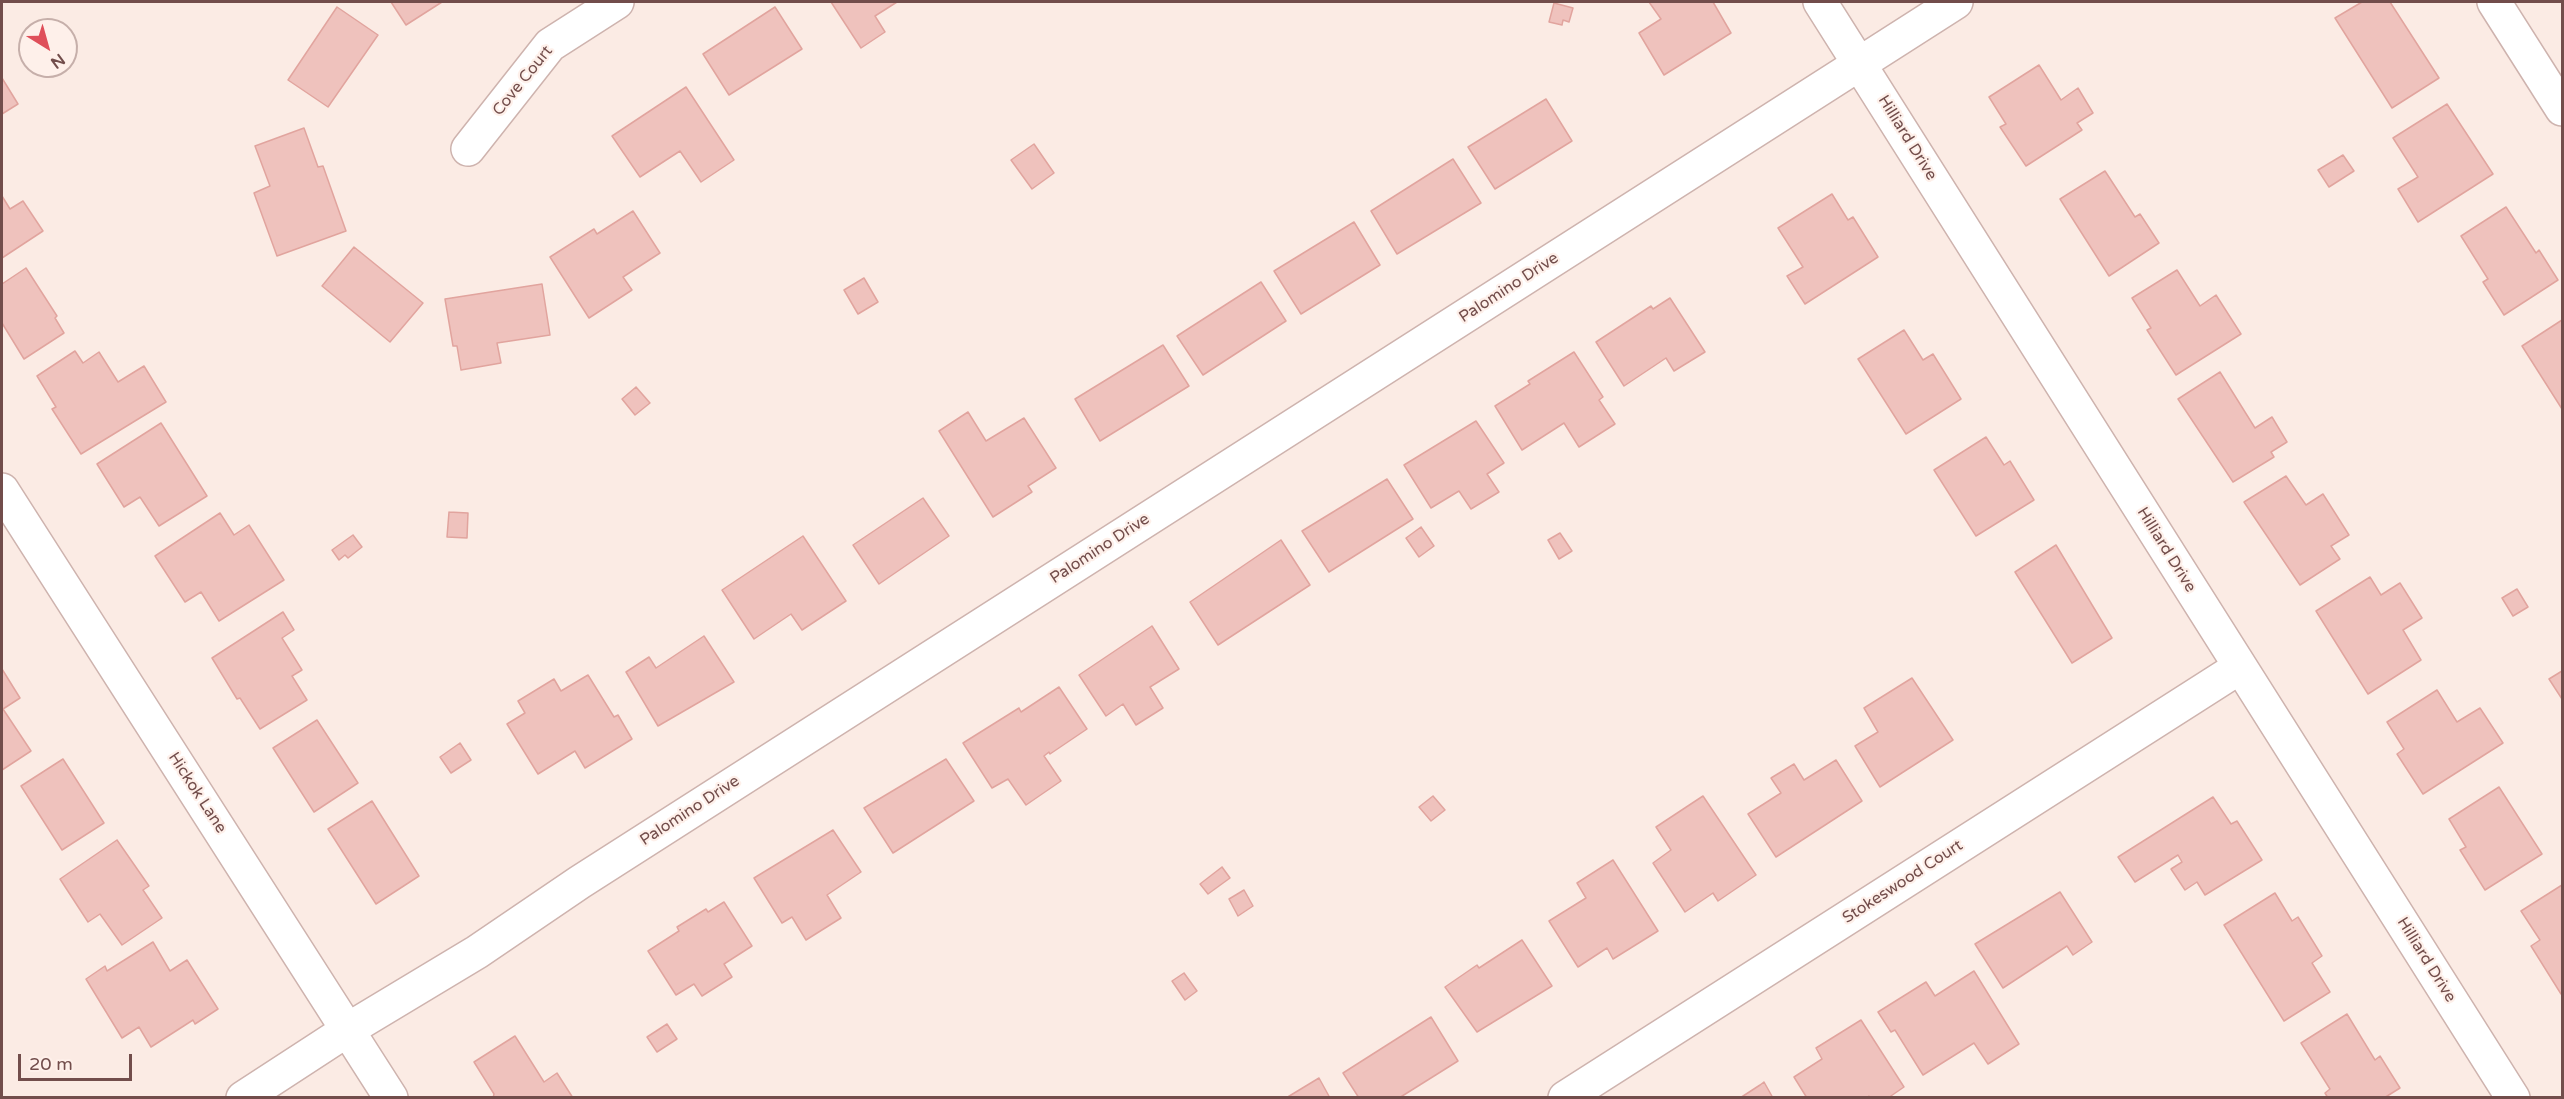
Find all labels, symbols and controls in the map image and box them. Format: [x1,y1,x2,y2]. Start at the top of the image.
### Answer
north arrow [18,18,78,78]
street label: Cove Court [489,42,557,120]
text: N [46,49,69,73]
street label: Hilliard Drive [1873,92,1941,184]
street label: Palomino Drive [1456,249,1562,327]
street label: Hilliard Drive [2132,504,2200,596]
street label: Palomino Drive [1047,510,1153,588]
street label: Hickok Lane [164,749,230,837]
street label: Palomino Drive [637,772,743,850]
street label: Stokeswood Court [1839,836,1967,928]
street label: Hilliard Drive [2392,914,2460,1006]
scale bar [21,1042,135,1080]
text: 20 m [29,1053,73,1075]

